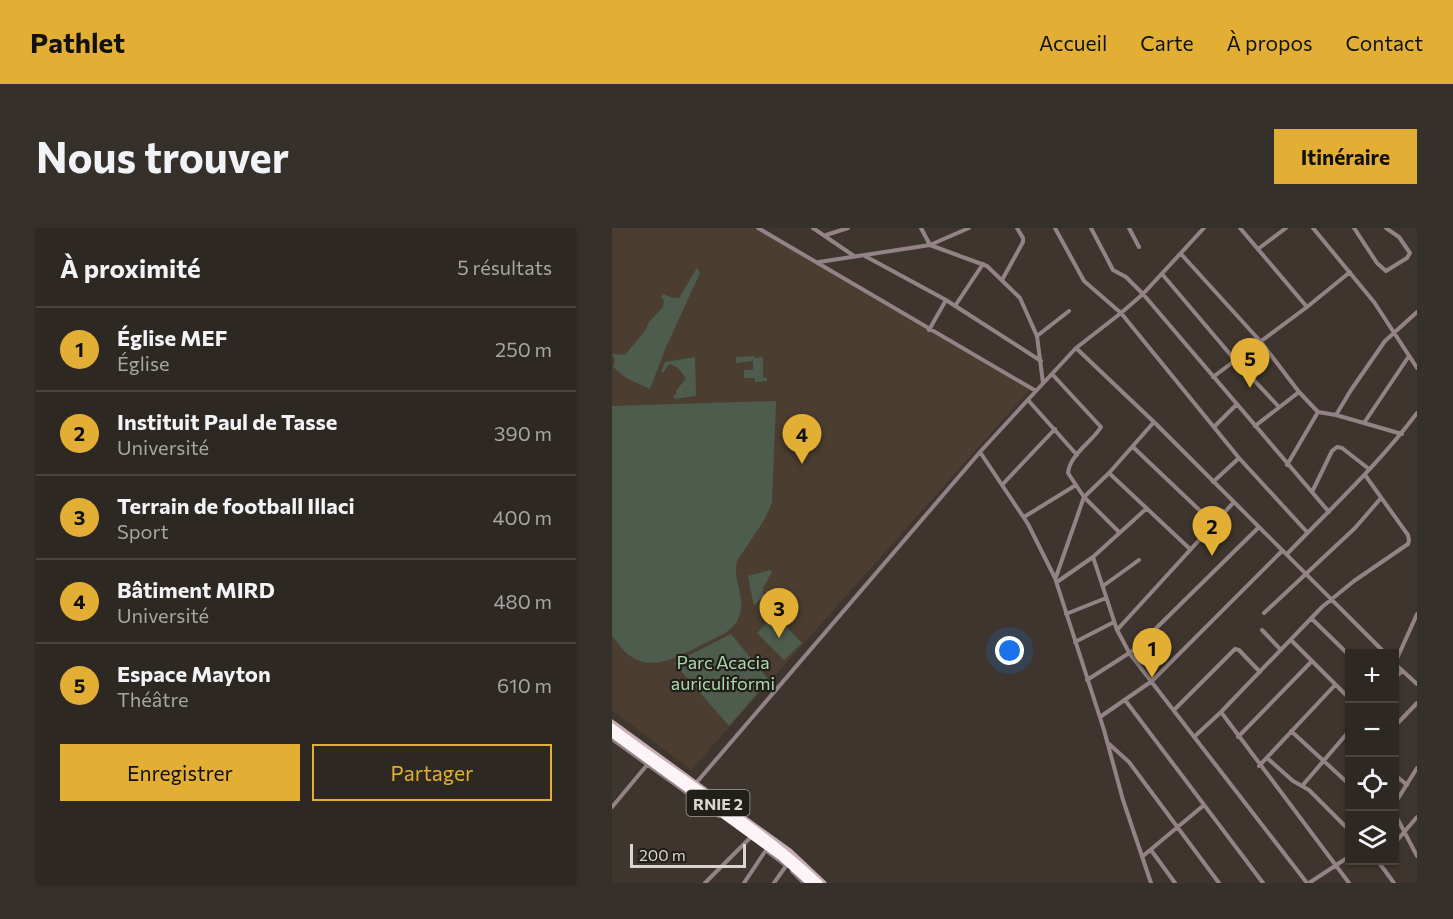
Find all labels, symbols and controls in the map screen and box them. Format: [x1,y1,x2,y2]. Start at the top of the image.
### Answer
text: Pathlet [30,25,125,59]
text: Accueil [1039,30,1107,55]
text: Carte [1140,30,1194,55]
text: À propos [1227,30,1312,55]
text: Contact [1345,30,1423,55]
button: Itinéraire [1274,129,1417,184]
text: Nous trouver [36,130,289,182]
text: À proximité [60,252,201,283]
text: 5 résultats [457,255,552,279]
text: Église MEF [117,324,227,351]
text: 1 [75,337,84,361]
text: 250 m [495,337,552,361]
pin: 5 [1230,338,1270,388]
text: Église [117,351,170,375]
text: Instituit Paul de Tasse [117,408,337,435]
pin: 4 [782,414,822,464]
text: 2 [74,421,85,445]
text: 390 m [494,421,552,445]
text: Université [117,435,209,459]
text: Terrain de football Illaci [117,492,355,519]
text: 3 [74,505,85,529]
text: 400 m [493,505,552,529]
pin: 2 [1192,506,1232,556]
text: Sport [117,519,169,543]
text: Bâtiment MIRD [117,576,275,603]
pin: 3 [760,588,798,638]
text: 4 [73,589,86,613]
text: 480 m [494,589,552,613]
text: Université [117,603,209,627]
pin: 1 [1132,628,1172,678]
your location [995,636,1024,665]
map controls [1345,649,1399,865]
button: + [1345,649,1399,703]
park label: Parc Acacia auriculiformi [671,651,775,694]
text: Espace Mayton [117,660,271,687]
text: 5 [74,673,85,697]
text: 610 m [497,673,552,697]
text: Théâtre [117,687,189,711]
button: − [1345,703,1399,757]
button: Enregistrer [60,744,300,801]
button: Partager [312,744,552,801]
button: locate [1345,757,1399,811]
road number: RNIE 2 [686,790,750,816]
button: layers [1345,811,1399,865]
scale bar [630,841,746,868]
text: 200 m [639,845,686,864]

